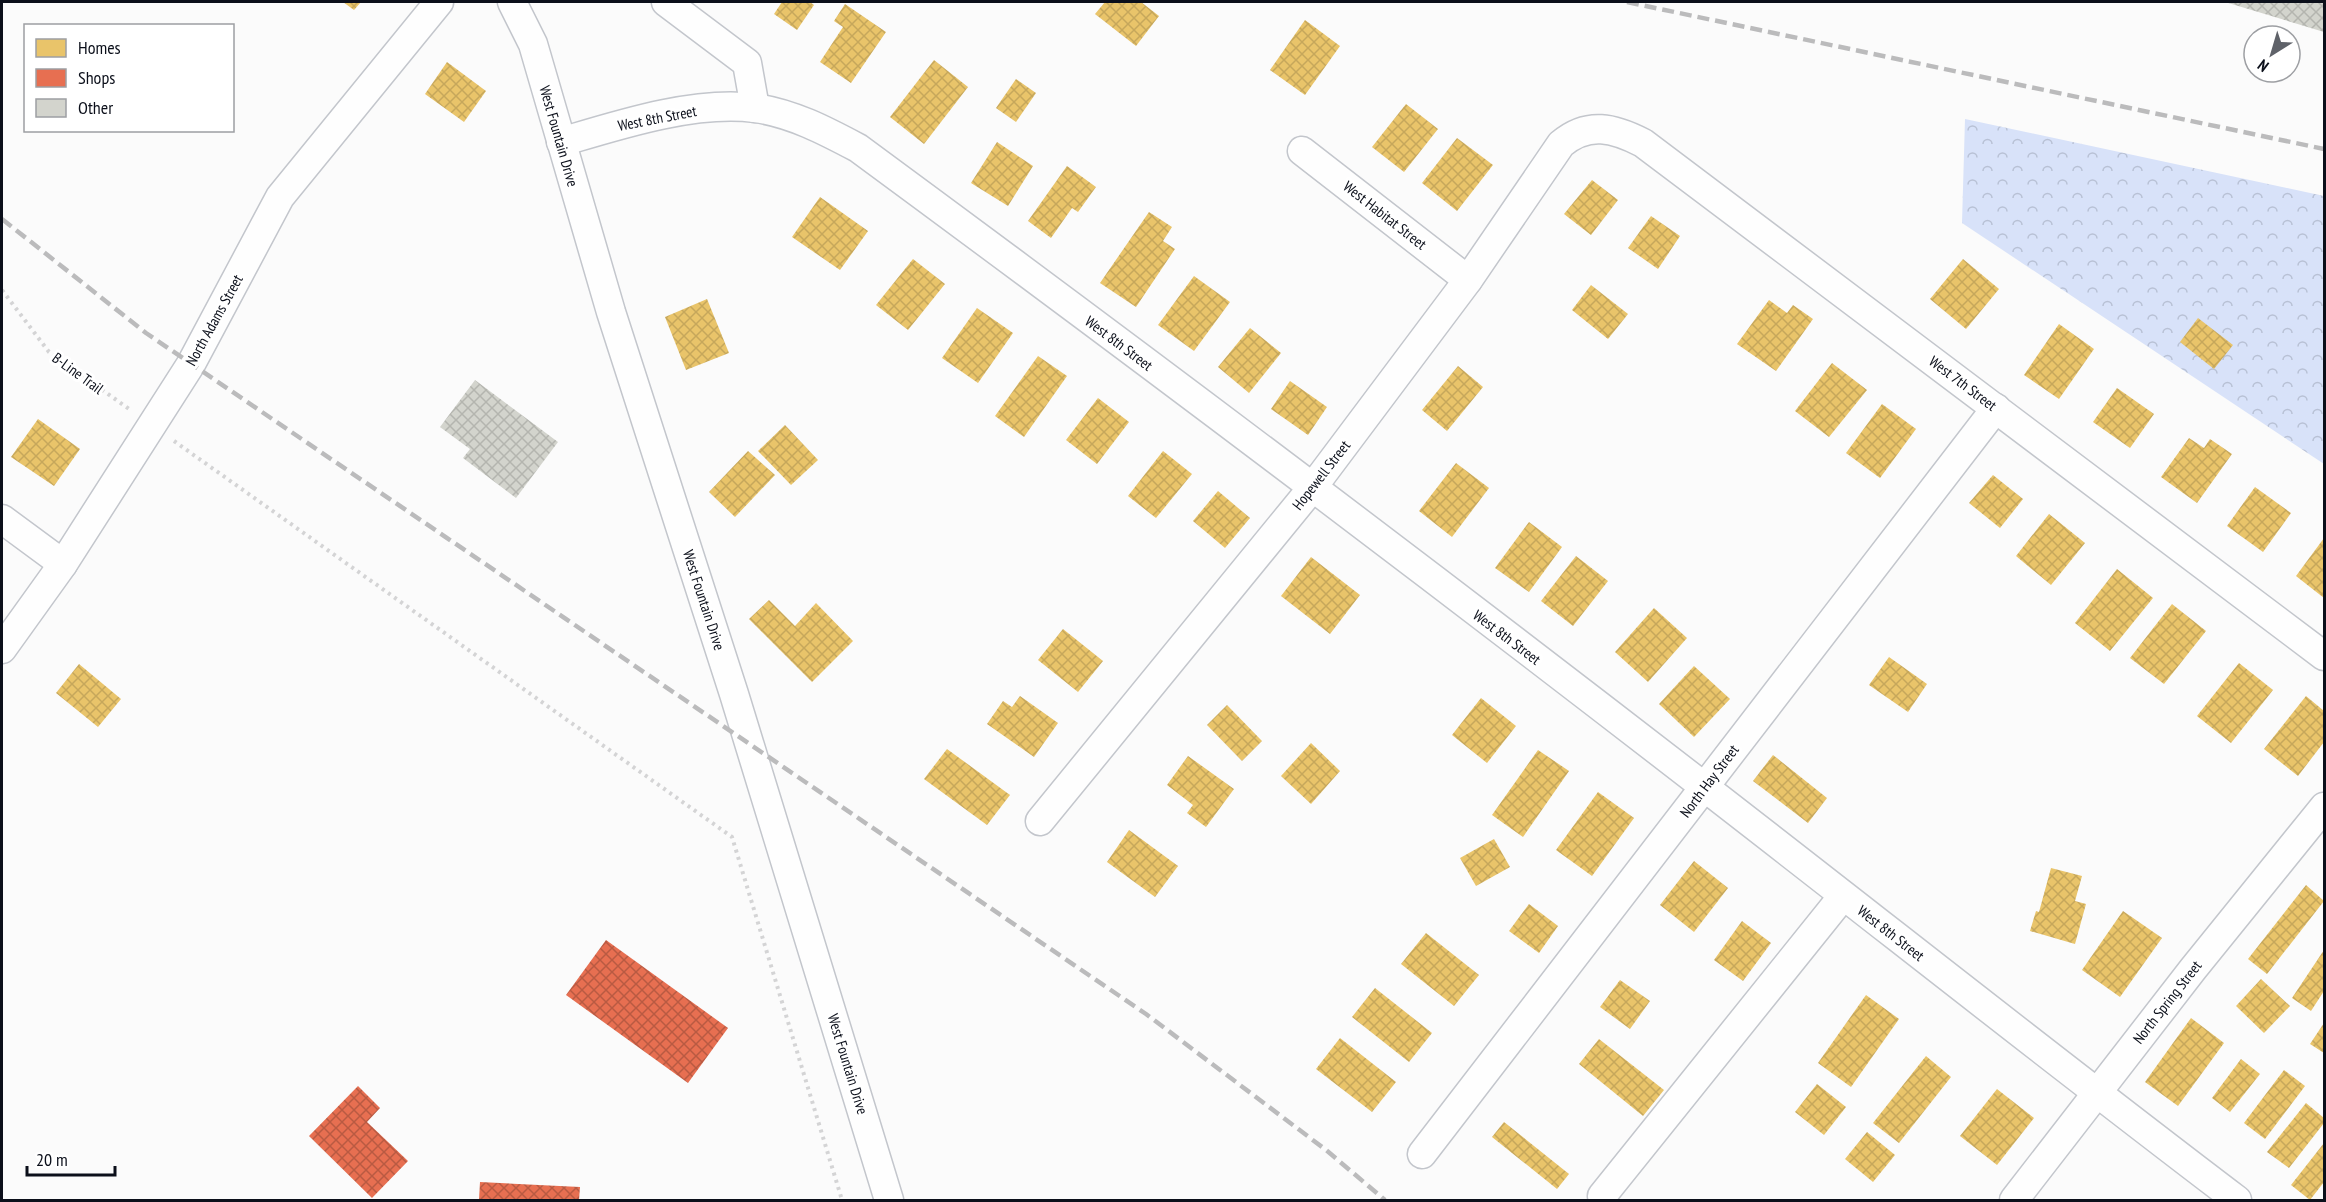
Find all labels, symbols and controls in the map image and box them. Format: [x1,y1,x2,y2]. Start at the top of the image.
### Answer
legend [24,24,234,132]
north arrow [2242,24,2302,84]
text: Homes [78,36,121,59]
text: N [2254,55,2272,77]
text: Shops [78,66,115,89]
street label: West Fountain Drive [535,83,583,189]
text: Other [78,96,113,119]
street label: West 8th Street [616,101,698,135]
street label: West Habitat Street [1340,177,1430,253]
street label: North Adams Street [181,271,247,369]
street label: West 8th Street [1081,311,1157,375]
street label: B-Line Trail [49,348,108,398]
street label: West 7th Street [1925,351,2001,415]
street label: Hopewell Street [1288,436,1354,514]
street label: West Fountain Drive [679,547,729,653]
street label: West 8th Street [1469,605,1545,669]
street label: North Hay Street [1675,741,1743,821]
street label: West 8th Street [1854,901,1928,965]
street label: North Spring Street [2129,957,2205,1047]
street label: West Fountain Drive [824,1011,872,1117]
scale bar [27,1139,116,1177]
text: 20 m [36,1148,68,1171]

